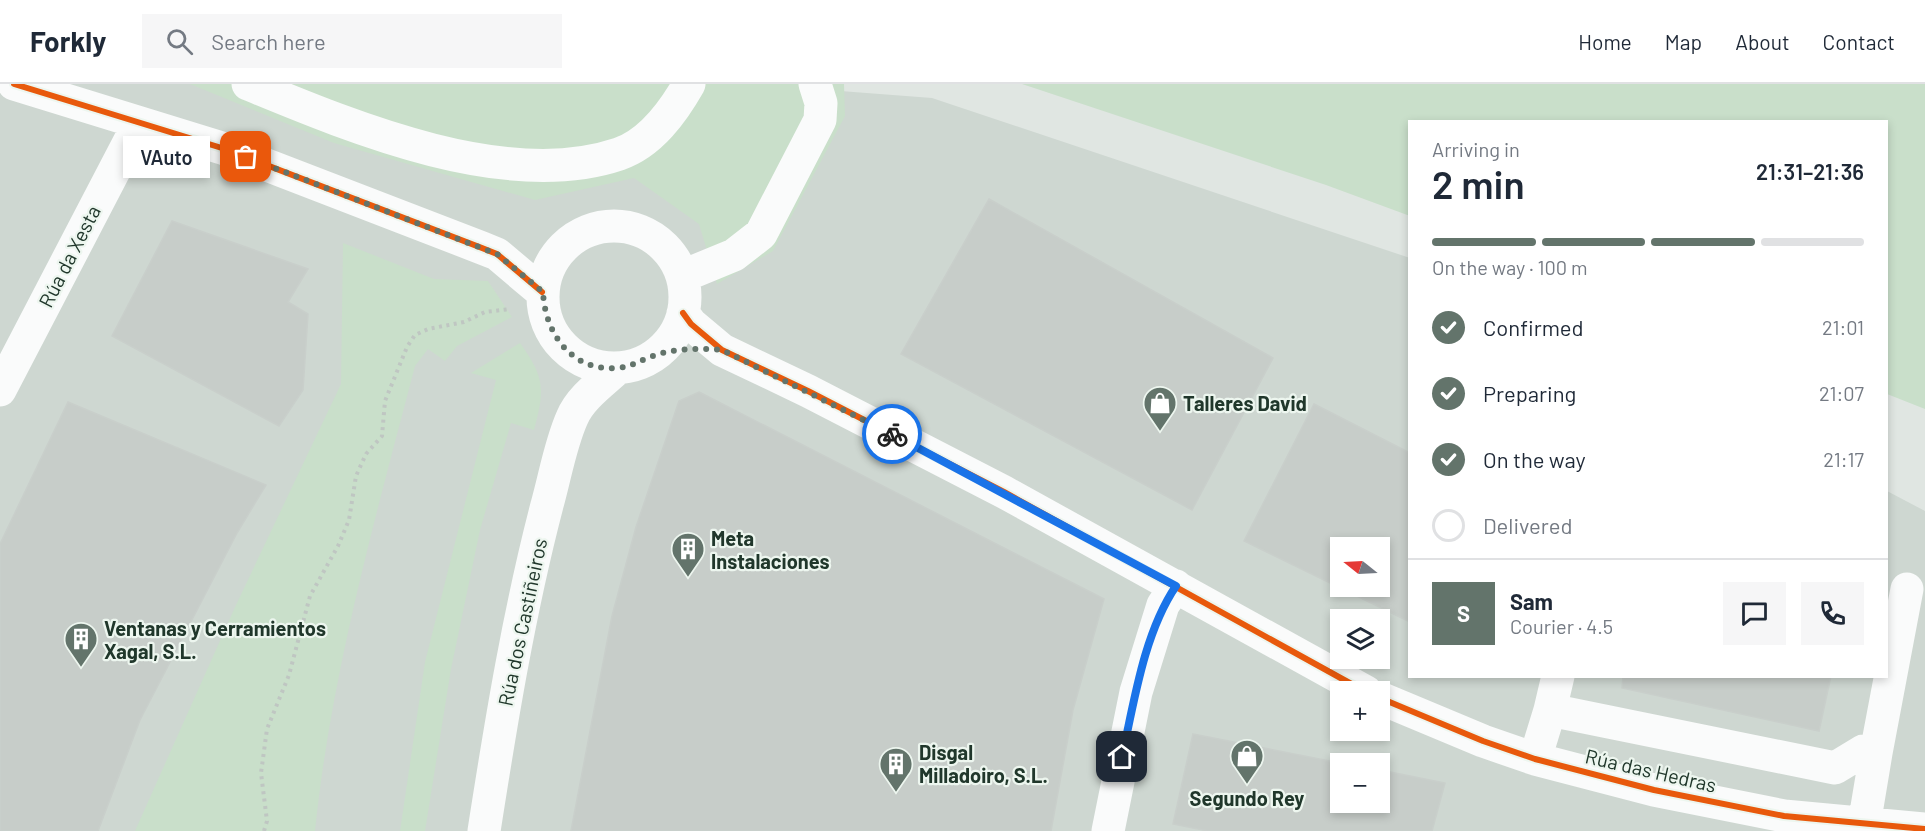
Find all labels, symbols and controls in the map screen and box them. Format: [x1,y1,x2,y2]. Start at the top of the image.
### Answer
search box [142,14,562,68]
text: Forkly [30,24,106,58]
icon: search [163,25,196,58]
text: Search here [211,28,326,54]
text: Home [1578,29,1632,54]
text: Map [1665,29,1702,54]
text: About [1735,29,1790,54]
text: Contact [1823,29,1895,54]
pin [220,131,271,182]
callout: VAuto [123,136,210,178]
text: Arriving in [1432,137,1520,161]
icon: bag [229,140,262,173]
text: VAuto [140,145,193,169]
text: 21:31–21:36 [1756,158,1864,184]
text: 2 min [1432,160,1525,207]
street label: Rúa da Xesta [33,201,105,311]
text: On the way · 100 m [1432,255,1588,279]
icon: check [1432,311,1465,344]
text: Confirmed [1483,314,1583,340]
text: 21:01 [1822,315,1864,339]
icon: check [1432,377,1465,410]
text: Preparing [1483,380,1576,406]
text: 21:07 [1819,381,1864,405]
shop icon: Talleres David [1142,385,1178,432]
place label: Talleres David [1183,391,1307,415]
courier [862,404,922,464]
icon: bike [876,418,909,451]
icon: check [1432,443,1465,476]
text: On the way [1483,446,1586,472]
text: 21:17 [1823,447,1864,471]
text: Delivered [1483,512,1572,538]
place label: Meta Instalaciones [711,526,830,573]
building icon: Meta Instalaciones [670,531,706,578]
street label: Rúa dos Castiñeiros [492,536,552,708]
north arrow [1330,537,1390,597]
map controls [1330,537,1390,813]
button: chat [1723,582,1786,645]
button: phone [1801,582,1864,645]
text: Sam [1510,588,1553,614]
text: S [1457,600,1470,626]
button: layers [1330,609,1390,669]
text: Courier · 4.5 [1510,614,1613,638]
place label: Ventanas y Cerramientos Xagal, S.L. [104,616,326,663]
building icon: Ventanas y Cerramientos Xagal, S.L. [63,621,99,668]
button: + [1330,681,1390,741]
pin [1096,731,1147,782]
shop icon: Segundo Rey [1229,738,1265,785]
place label: Disgal Milladoiro, S.L. [919,740,1048,787]
icon: home [1105,740,1138,773]
street label: Rúa das Hedras [1583,743,1719,797]
building icon: Disgal Milladoiro, S.L. [878,746,914,793]
button: − [1330,753,1390,813]
place label: Segundo Rey [1190,786,1304,810]

